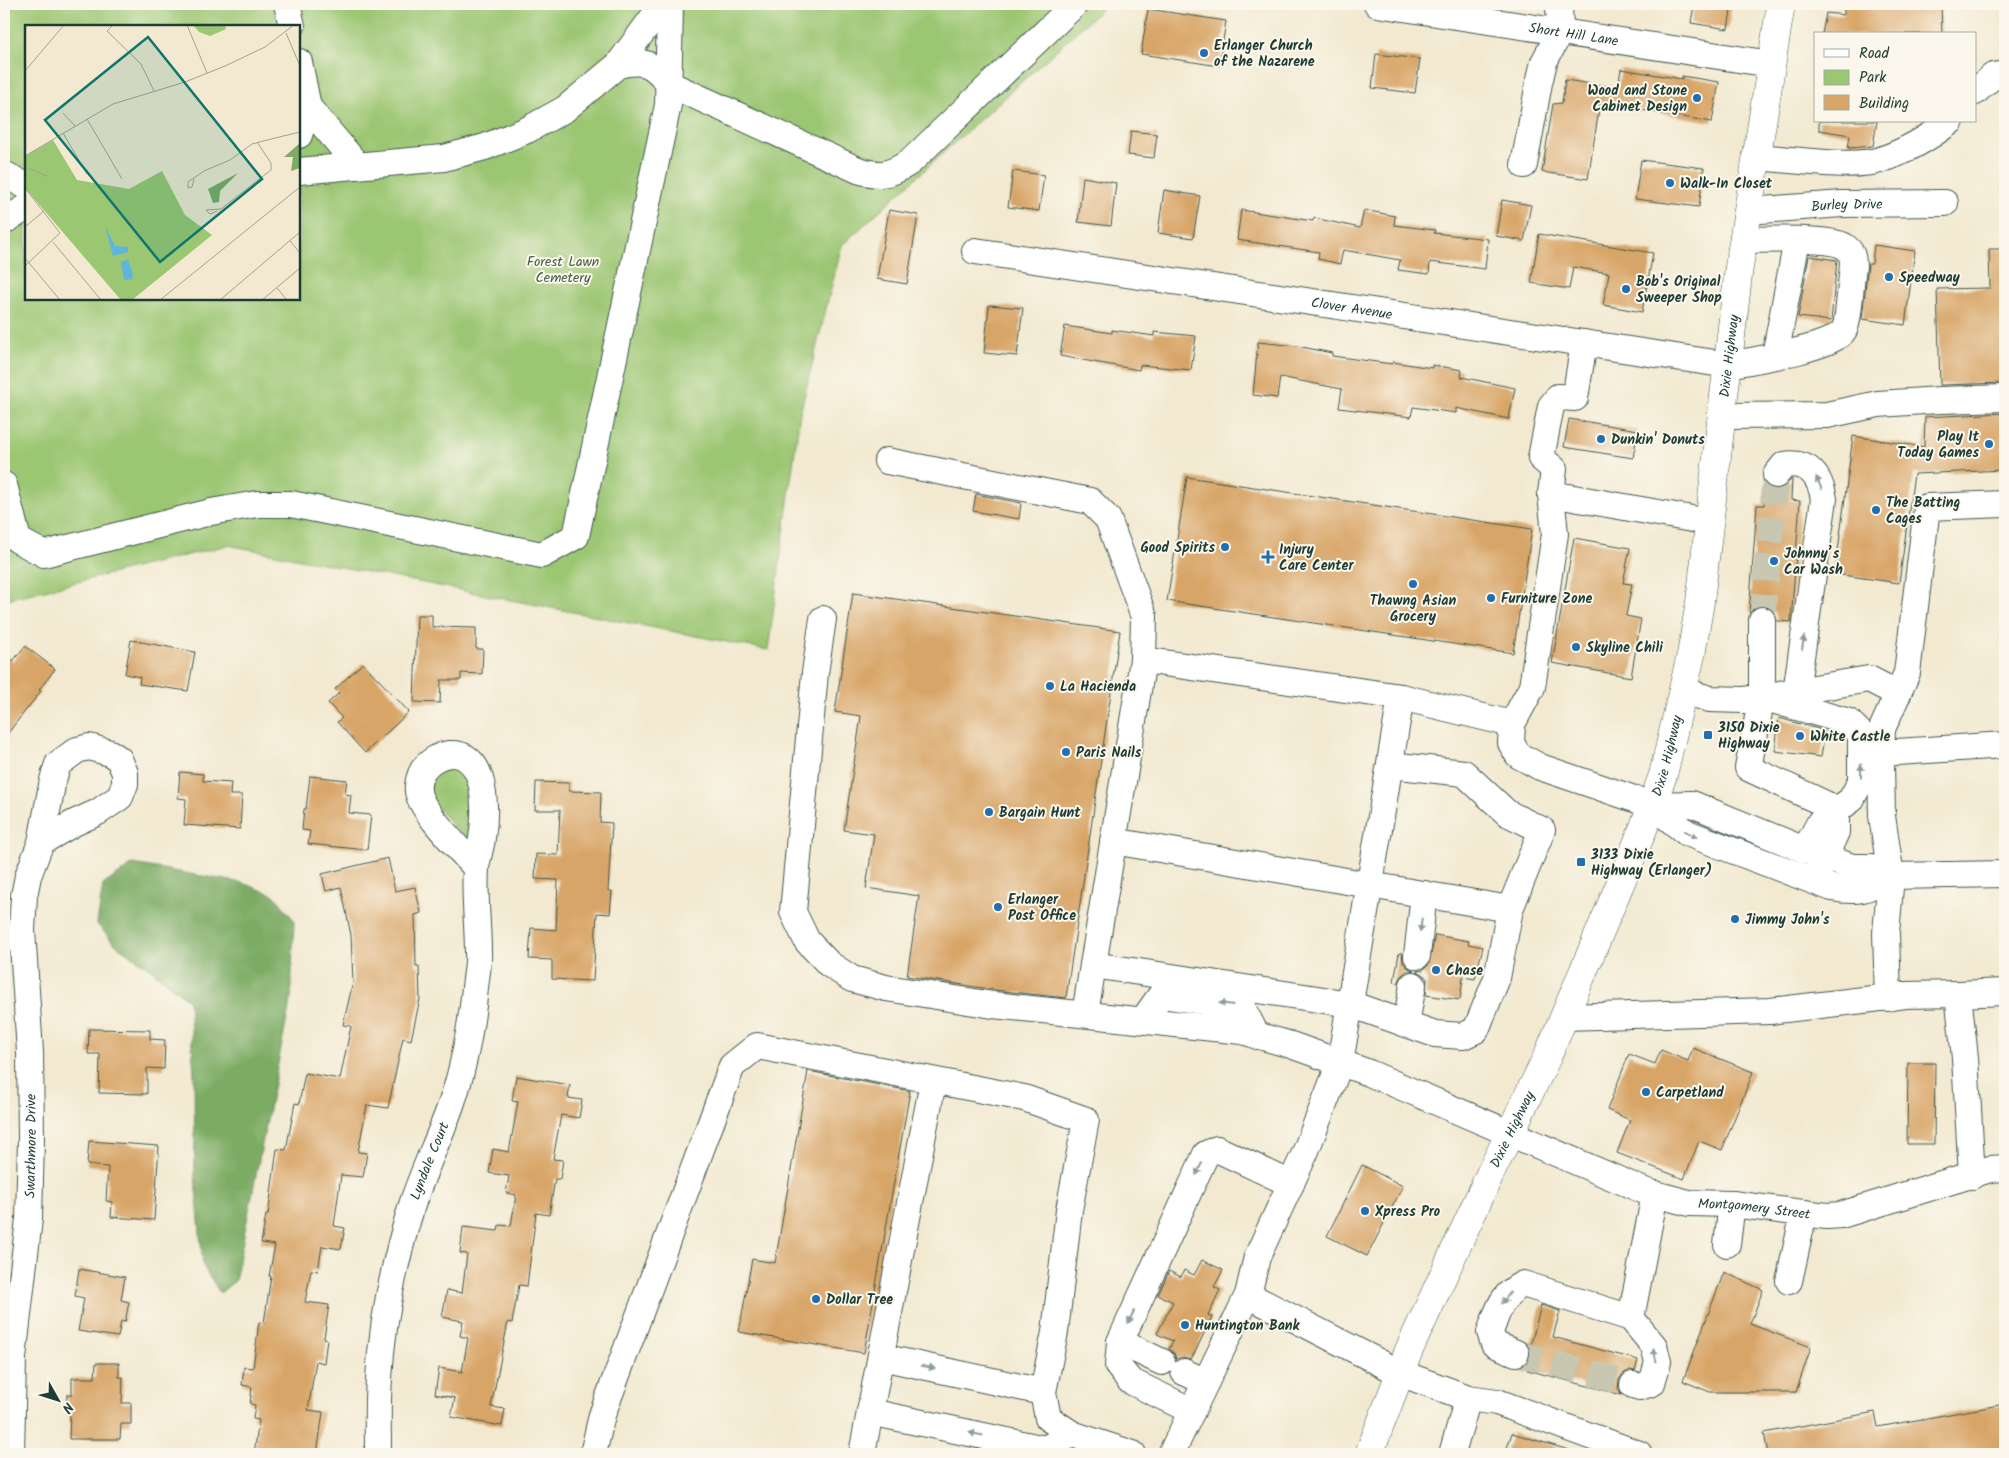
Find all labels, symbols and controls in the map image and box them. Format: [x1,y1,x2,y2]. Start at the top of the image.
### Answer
street label: Short Hill Lane [1527,17,1621,53]
inset map [25,25,300,300]
legend [1814,32,1976,122]
place label: Erlanger Church of the Nazarene [1214,35,1315,73]
text: Road [1859,42,1890,66]
marker: Erlanger Church of the Nazarene [1198,47,1210,59]
text: Park [1859,66,1887,90]
place label: Wood and Stone Cabinet Design [1587,80,1687,118]
marker: Wood and Stone Cabinet Design [1691,92,1703,104]
text: Building [1859,92,1909,116]
place label: Walk-In Closet [1680,173,1773,195]
marker: Walk-In Closet [1664,177,1676,189]
street label: Burley Drive [1810,194,1883,218]
park label: Forest Lawn Cemetery [527,251,599,289]
place label: Speedway [1899,267,1961,289]
place label: Bob's Original Sweeper Shop [1636,271,1722,309]
marker: Speedway [1883,271,1895,283]
marker: Bob's Original Sweeper Shop [1620,283,1632,295]
street label: Clover Avenue [1309,292,1394,326]
street label: Dixie Highway [1714,313,1745,399]
place label: Play It Today Games [1897,426,1980,464]
place label: Dunkin' Donuts [1611,429,1705,451]
marker: Dunkin' Donuts [1595,433,1607,445]
marker: Play It Today Games [1983,438,1995,450]
one-way arrow [1815,476,1824,491]
place label: The Batting Cages [1886,492,1961,530]
marker: The Batting Cages [1870,504,1882,516]
place label: Good Spirits [1140,537,1215,559]
place label: Injury Care Center [1279,539,1354,577]
marker: Good Spirits [1219,541,1231,553]
place label: Johnny’s Car Wash [1784,543,1843,581]
marker: Injury Care Center [1261,550,1275,564]
marker: Johnny’s Car Wash [1768,555,1780,567]
marker: Thawng Asian Grocery [1407,578,1419,590]
place label: Furniture Zone [1501,588,1592,610]
place label: Thawng Asian Grocery [1370,590,1456,628]
marker: Furniture Zone [1485,592,1497,604]
one-way arrow [1799,635,1807,651]
place label: Skyline Chili [1586,637,1663,659]
marker: Skyline Chili [1570,641,1582,653]
place label: La Hacienda [1060,676,1136,698]
marker: La Hacienda [1044,680,1056,692]
street label: Dixie Highway [1646,713,1689,800]
place label: 3150 Dixie Highway [1717,717,1780,755]
place label: White Castle [1810,726,1890,748]
marker: 3150 Dixie Highway [1702,729,1714,741]
marker: White Castle [1794,730,1806,742]
place label: Paris Nails [1076,742,1142,764]
marker: Paris Nails [1060,746,1072,758]
one-way arrow [1857,763,1865,779]
place label: Bargain Hunt [999,802,1081,824]
marker: Bargain Hunt [983,806,995,818]
one-way arrow [1684,830,1698,838]
place label: 3133 Dixie Highway (Erlanger) [1590,844,1712,882]
marker: 3133 Dixie Highway (Erlanger) [1575,856,1587,868]
place label: Erlanger Post Office [1008,889,1076,927]
marker: Erlanger Post Office [992,901,1004,913]
place label: Jimmy John's [1745,909,1830,931]
marker: Jimmy John's [1729,913,1741,925]
one-way arrow [1417,917,1425,933]
place label: Chase [1446,960,1483,982]
marker: Chase [1430,964,1442,976]
one-way arrow [1218,1000,1234,1008]
place label: Carpetland [1656,1082,1724,1104]
marker: Carpetland [1640,1086,1652,1098]
street label: Dixie Highway [1485,1087,1541,1172]
street label: Swarthmore Drive [20,1093,43,1198]
street label: Lyndale Court [405,1118,456,1203]
one-way arrow [1195,1162,1203,1176]
street label: Montgomery Street [1698,1193,1812,1226]
place label: Xpress Pro [1374,1201,1441,1223]
marker: Xpress Pro [1359,1205,1371,1217]
place label: Dollar Tree [826,1289,893,1311]
one-way arrow [1501,1291,1511,1304]
marker: Dollar Tree [810,1293,822,1305]
one-way arrow [1127,1310,1135,1324]
place label: Huntington Bank [1195,1315,1301,1337]
marker: Huntington Bank [1179,1319,1191,1331]
one-way arrow [1651,1346,1659,1362]
one-way arrow [921,1363,936,1371]
north arrow [32,1376,82,1426]
text: N [56,1397,79,1418]
one-way arrow [968,1430,984,1438]

